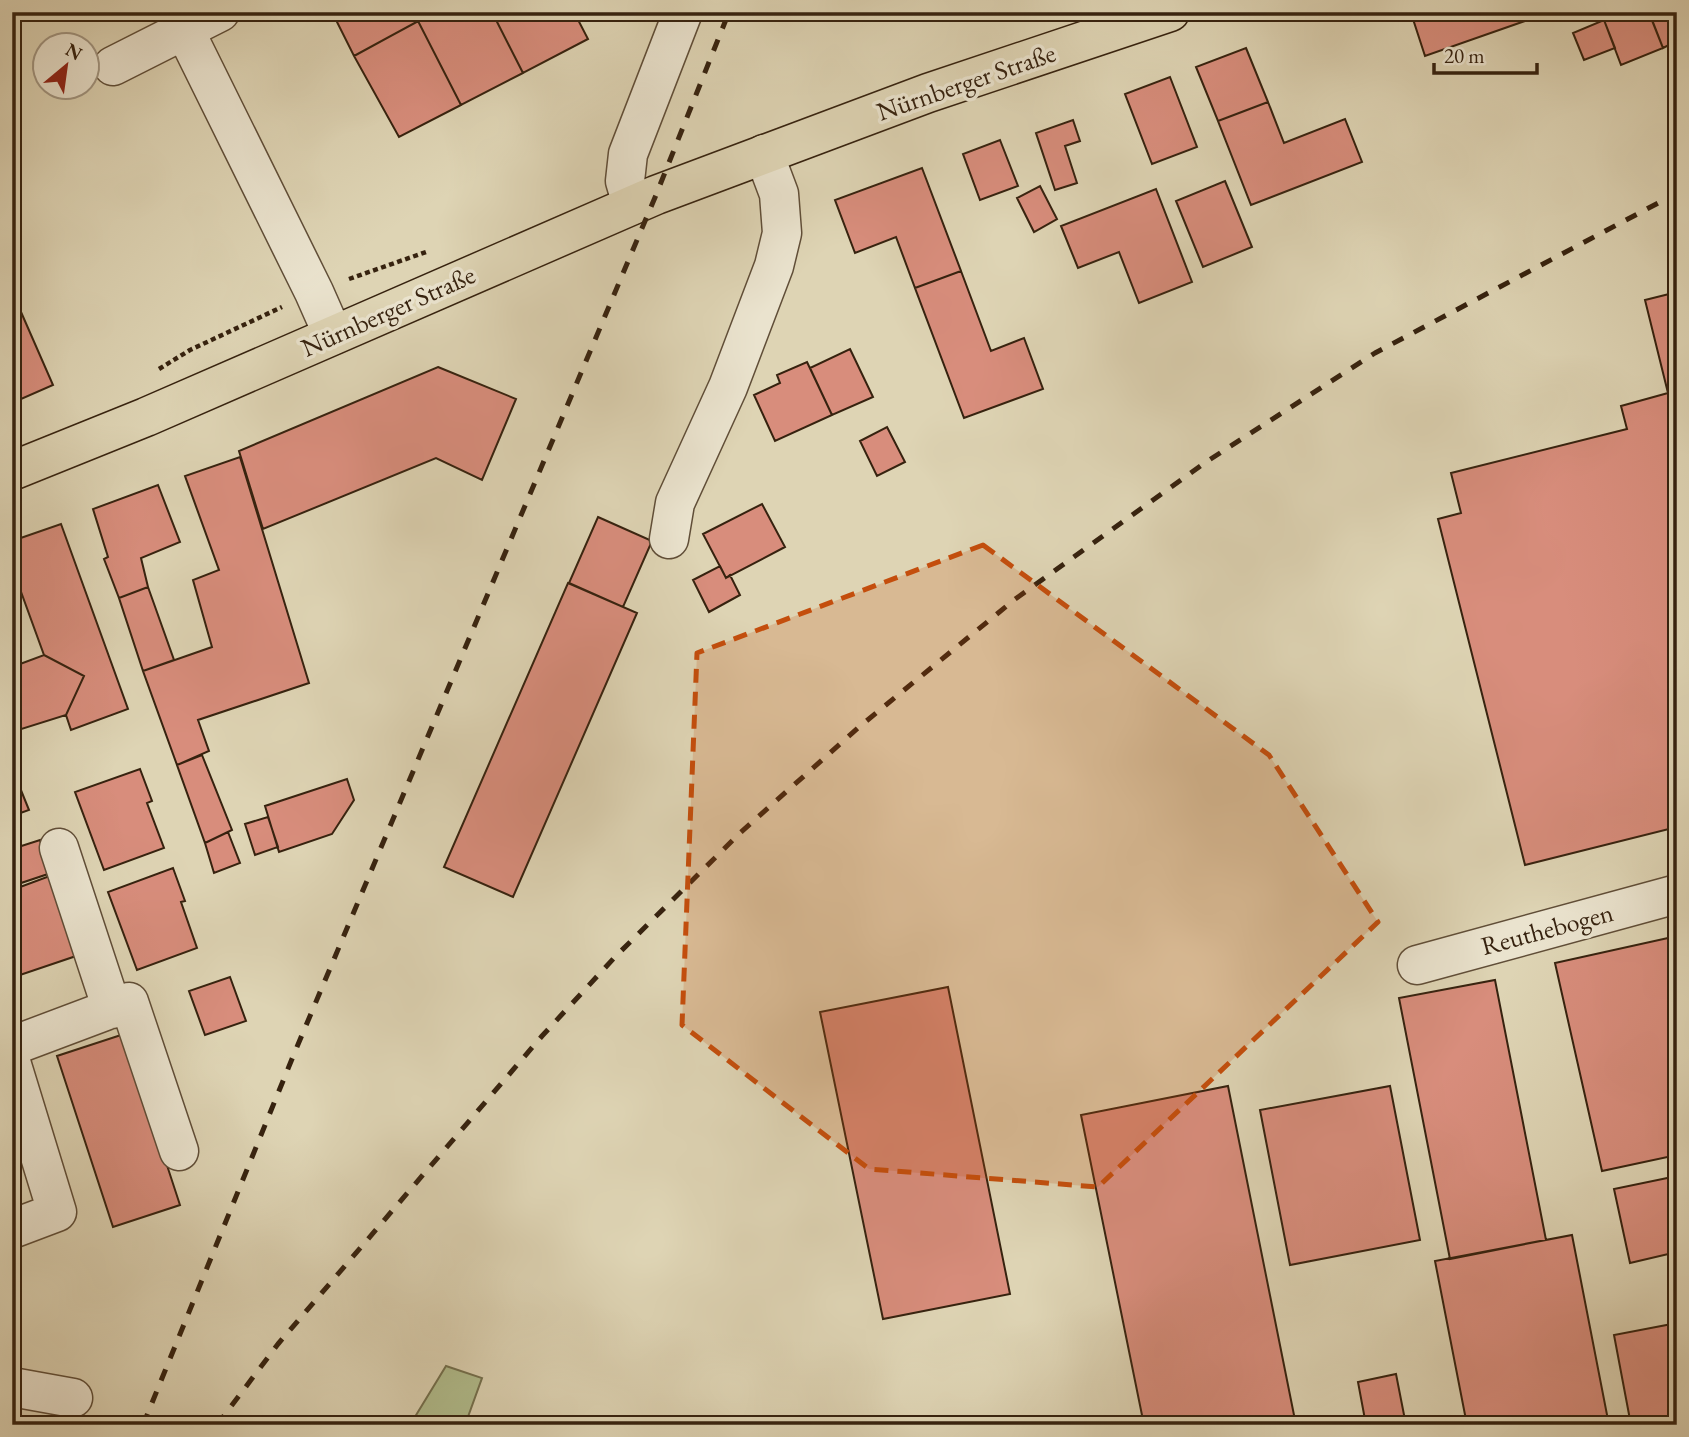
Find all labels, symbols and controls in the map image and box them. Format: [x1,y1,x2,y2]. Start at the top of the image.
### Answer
north arrow [32,32,102,102]
scale bar [1434,32,1537,76]
street label: Nürnberger Straße [872,36,1060,128]
text: N [61,37,87,67]
text: 20 m [1444,42,1485,69]
street label: Nürnberger Straße [296,257,480,365]
street label: Reuthebogen [1477,895,1617,963]

